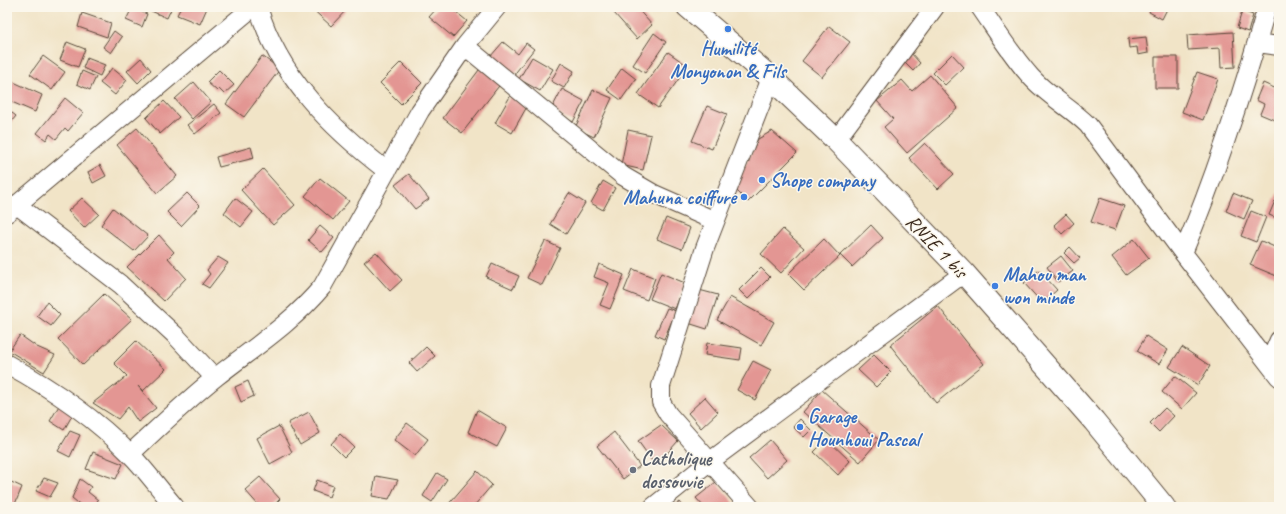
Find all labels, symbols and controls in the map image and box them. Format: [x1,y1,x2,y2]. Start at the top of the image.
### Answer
marker: Humilité Monyonon & Fils [723,24,733,34]
place label: Humilité Monyonon & Fils [670,36,788,85]
place label: Shope company [770,168,877,193]
marker: Shope company [757,175,767,185]
place label: Mahuna coiffure [623,185,738,210]
marker: Mahuna coiffure [739,192,749,202]
street label: RNIE 1 bis [900,209,974,285]
place label: Mahou man won minde [1003,262,1088,310]
marker: Mahou man won minde [990,281,1000,291]
place label: Garage Hounhoui Pascal [808,404,923,452]
marker: Garage Hounhoui Pascal [795,422,805,432]
place label: Catholique dossouvie [641,446,713,494]
marker: Catholique dossouvie [628,465,638,475]

